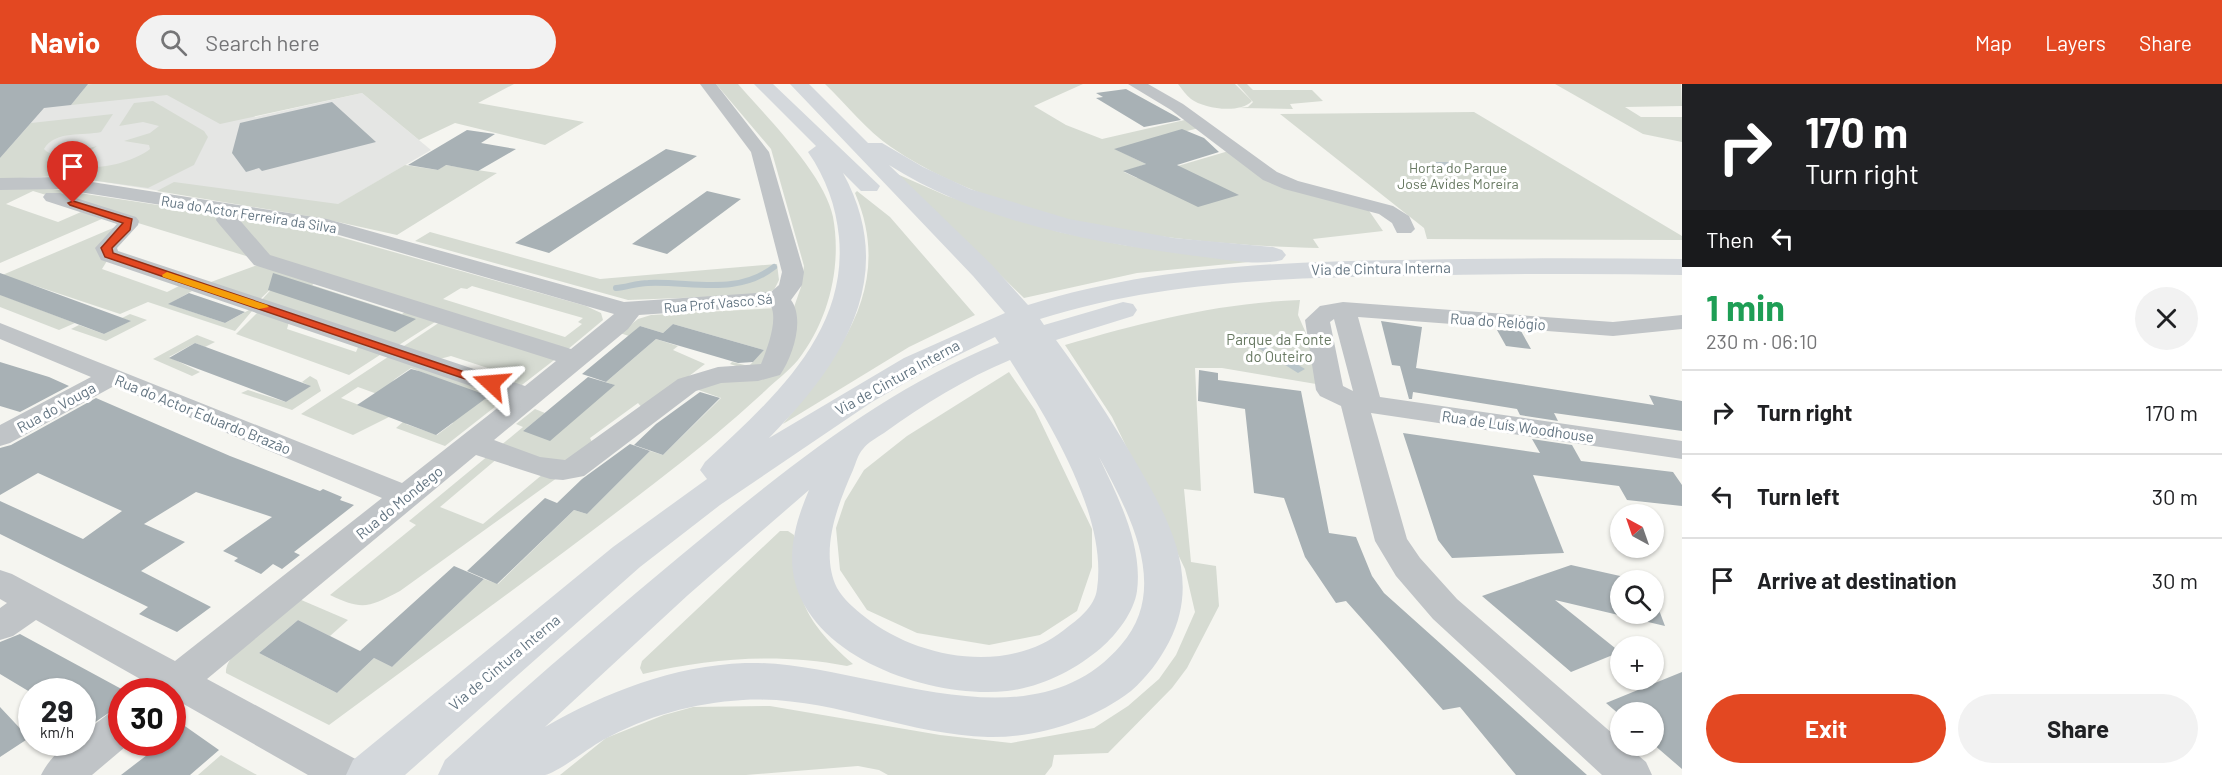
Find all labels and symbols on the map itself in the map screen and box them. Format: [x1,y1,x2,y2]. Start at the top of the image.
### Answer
pin [47,141,98,203]
park label: Horta do Parque José Avides Moreira [1397,159,1519,192]
street label: Rua do Actor Ferreira da Silva [160,192,338,236]
street label: Via de Cintura Interna [1311,258,1451,278]
street label: Rua Prof Vasco Sá [663,290,773,316]
street label: Rua do Relógio [1450,309,1546,333]
park label: Parque da Fonte do Outeiro [1226,330,1332,365]
street label: Via de Cintura Interna [832,335,962,419]
position arrow [459,351,523,415]
street label: Rua do Actor Eduardo Brazão [112,370,294,458]
street label: Rua do Vouga [13,378,99,436]
street label: Rua de Luís Woodhouse [1441,406,1595,446]
street label: Rua do Mondego [352,461,446,543]
north arrow [1610,504,1664,558]
street label: Via de Cintura Interna [445,610,563,714]
speed limit sign: 30 [108,678,186,756]

